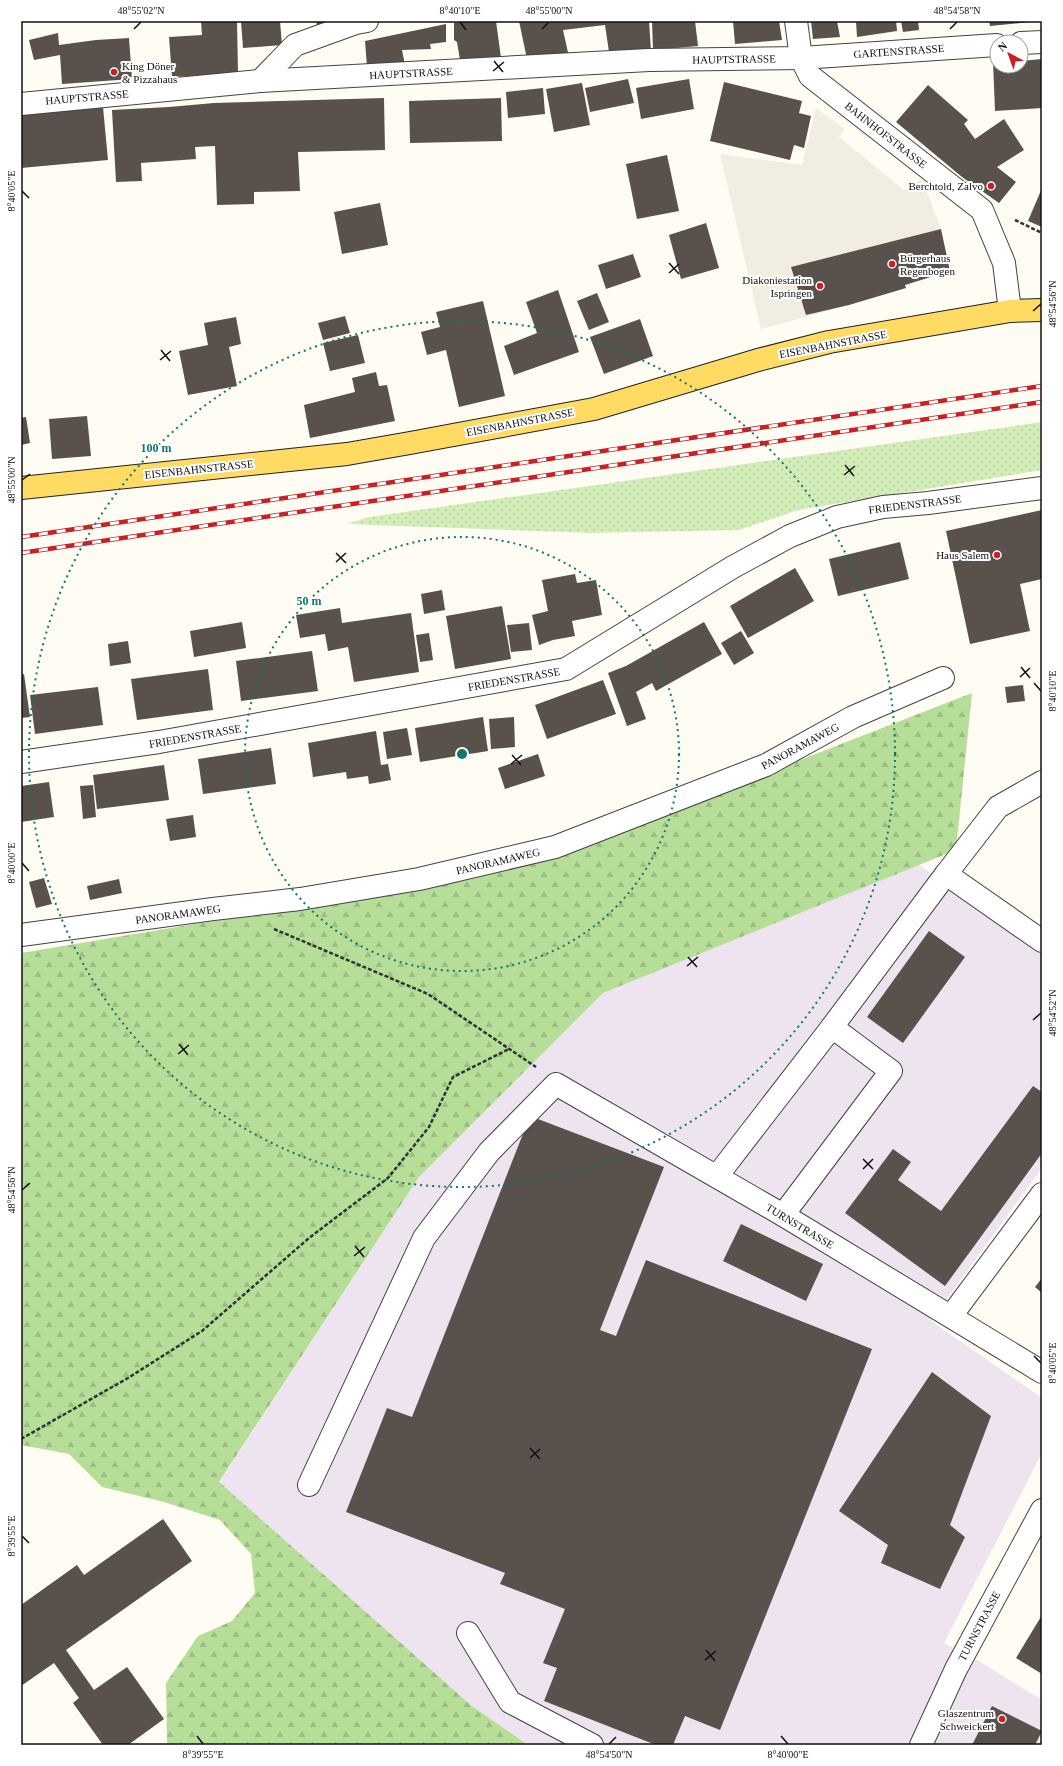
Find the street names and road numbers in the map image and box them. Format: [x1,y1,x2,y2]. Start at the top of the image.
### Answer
street label: GARTENSTRASSE [853,42,945,60]
street label: HAUPTSTRASSE [692,52,776,66]
street label: HAUPTSTRASSE [369,65,453,81]
street label: HAUPTSTRASSE [45,87,130,107]
street label: BAHNHOFSTRASSE [843,99,929,171]
street label: EISENBAHNSTRASSE [778,328,888,360]
street label: EISENBAHNSTRASSE [465,406,575,438]
street label: EISENBAHNSTRASSE [144,457,254,481]
street label: FRIEDENSTRASSE [868,492,962,516]
street label: FRIEDENSTRASSE [467,665,561,693]
street label: PANORAMAWEG [759,720,841,772]
street label: FRIEDENSTRASSE [148,722,242,750]
street label: PANORAMAWEG [455,845,541,877]
street label: PANORAMAWEG [135,902,222,926]
street label: TURNSTRASSE [764,1201,836,1251]
street label: TURNSTRASSE [956,1589,1003,1663]

